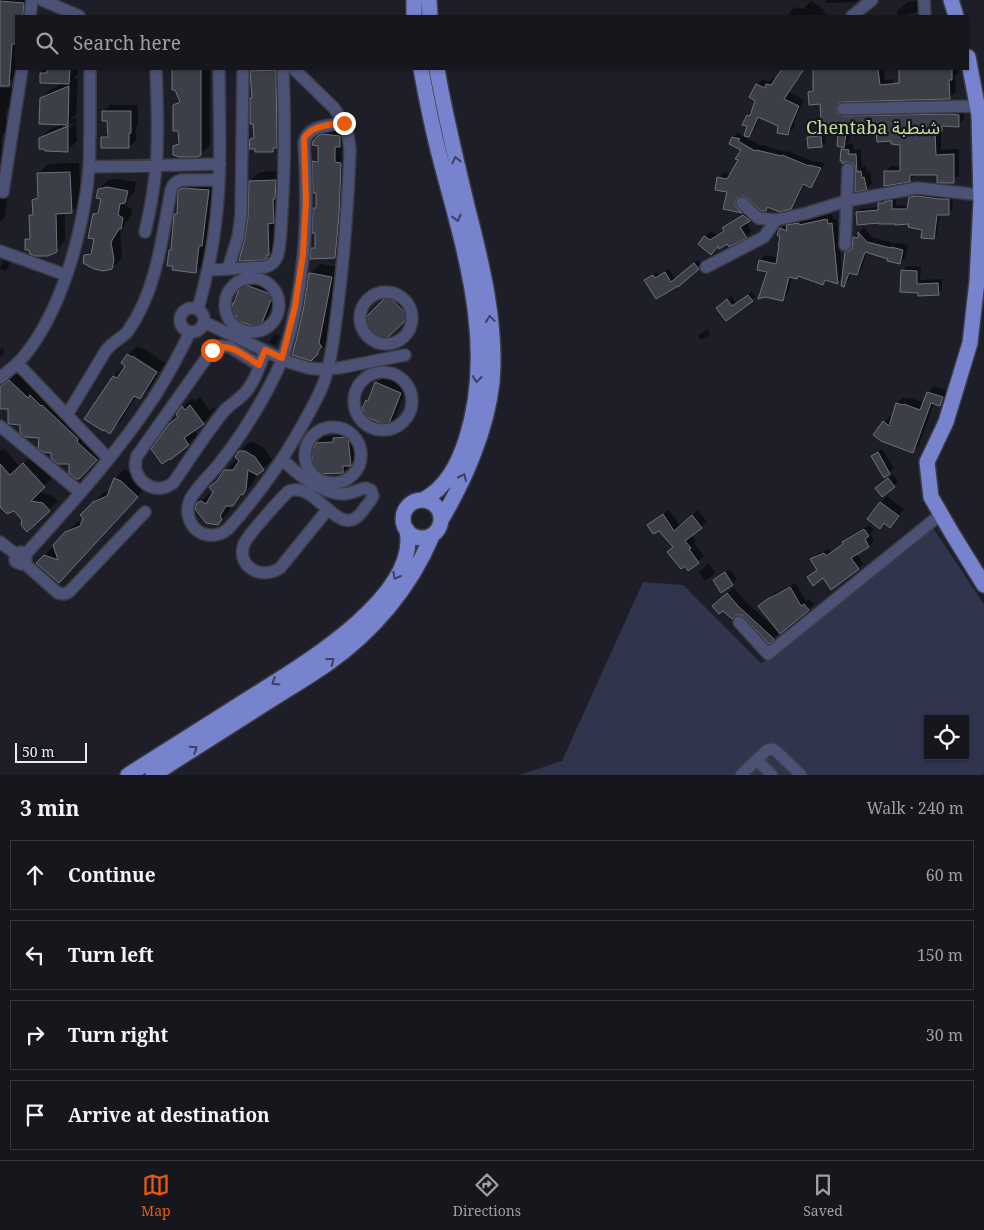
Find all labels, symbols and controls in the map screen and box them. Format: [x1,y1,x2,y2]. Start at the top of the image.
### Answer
search box [15,15,969,70]
icon: search [33,29,61,57]
text: Search here [73,30,181,56]
route end [333,112,356,135]
district label: Chentaba شنطبة [806,115,940,139]
one-way arrow [451,156,462,165]
one-way arrow [451,214,462,223]
one-way arrow [485,315,495,323]
route start [201,339,224,362]
one-way arrow [472,375,483,383]
one-way arrow [457,473,468,482]
one-way arrow [393,571,403,580]
one-way arrow [325,658,335,667]
one-way arrow [271,675,280,685]
map controls [924,715,969,760]
button: locate [924,715,969,760]
scale bar [15,740,88,763]
text: 50 m [22,742,55,761]
one-way arrow [188,746,197,755]
text: 3 min [20,794,79,822]
text: Walk · 240 m [867,797,964,819]
icon: ahead [21,861,49,889]
text: Continue [68,862,156,888]
text: 60 m [926,864,963,886]
icon: left [21,941,49,969]
text: Turn left [68,942,154,968]
text: 150 m [917,944,963,966]
icon: right [21,1021,49,1049]
text: Turn right [68,1022,168,1048]
text: 30 m [926,1024,963,1046]
icon: arrive [21,1101,49,1129]
text: Arrive at destination [68,1102,270,1128]
tab: Map [141,1171,171,1220]
tab: Directions [453,1171,521,1220]
tab: Saved [803,1171,843,1220]

